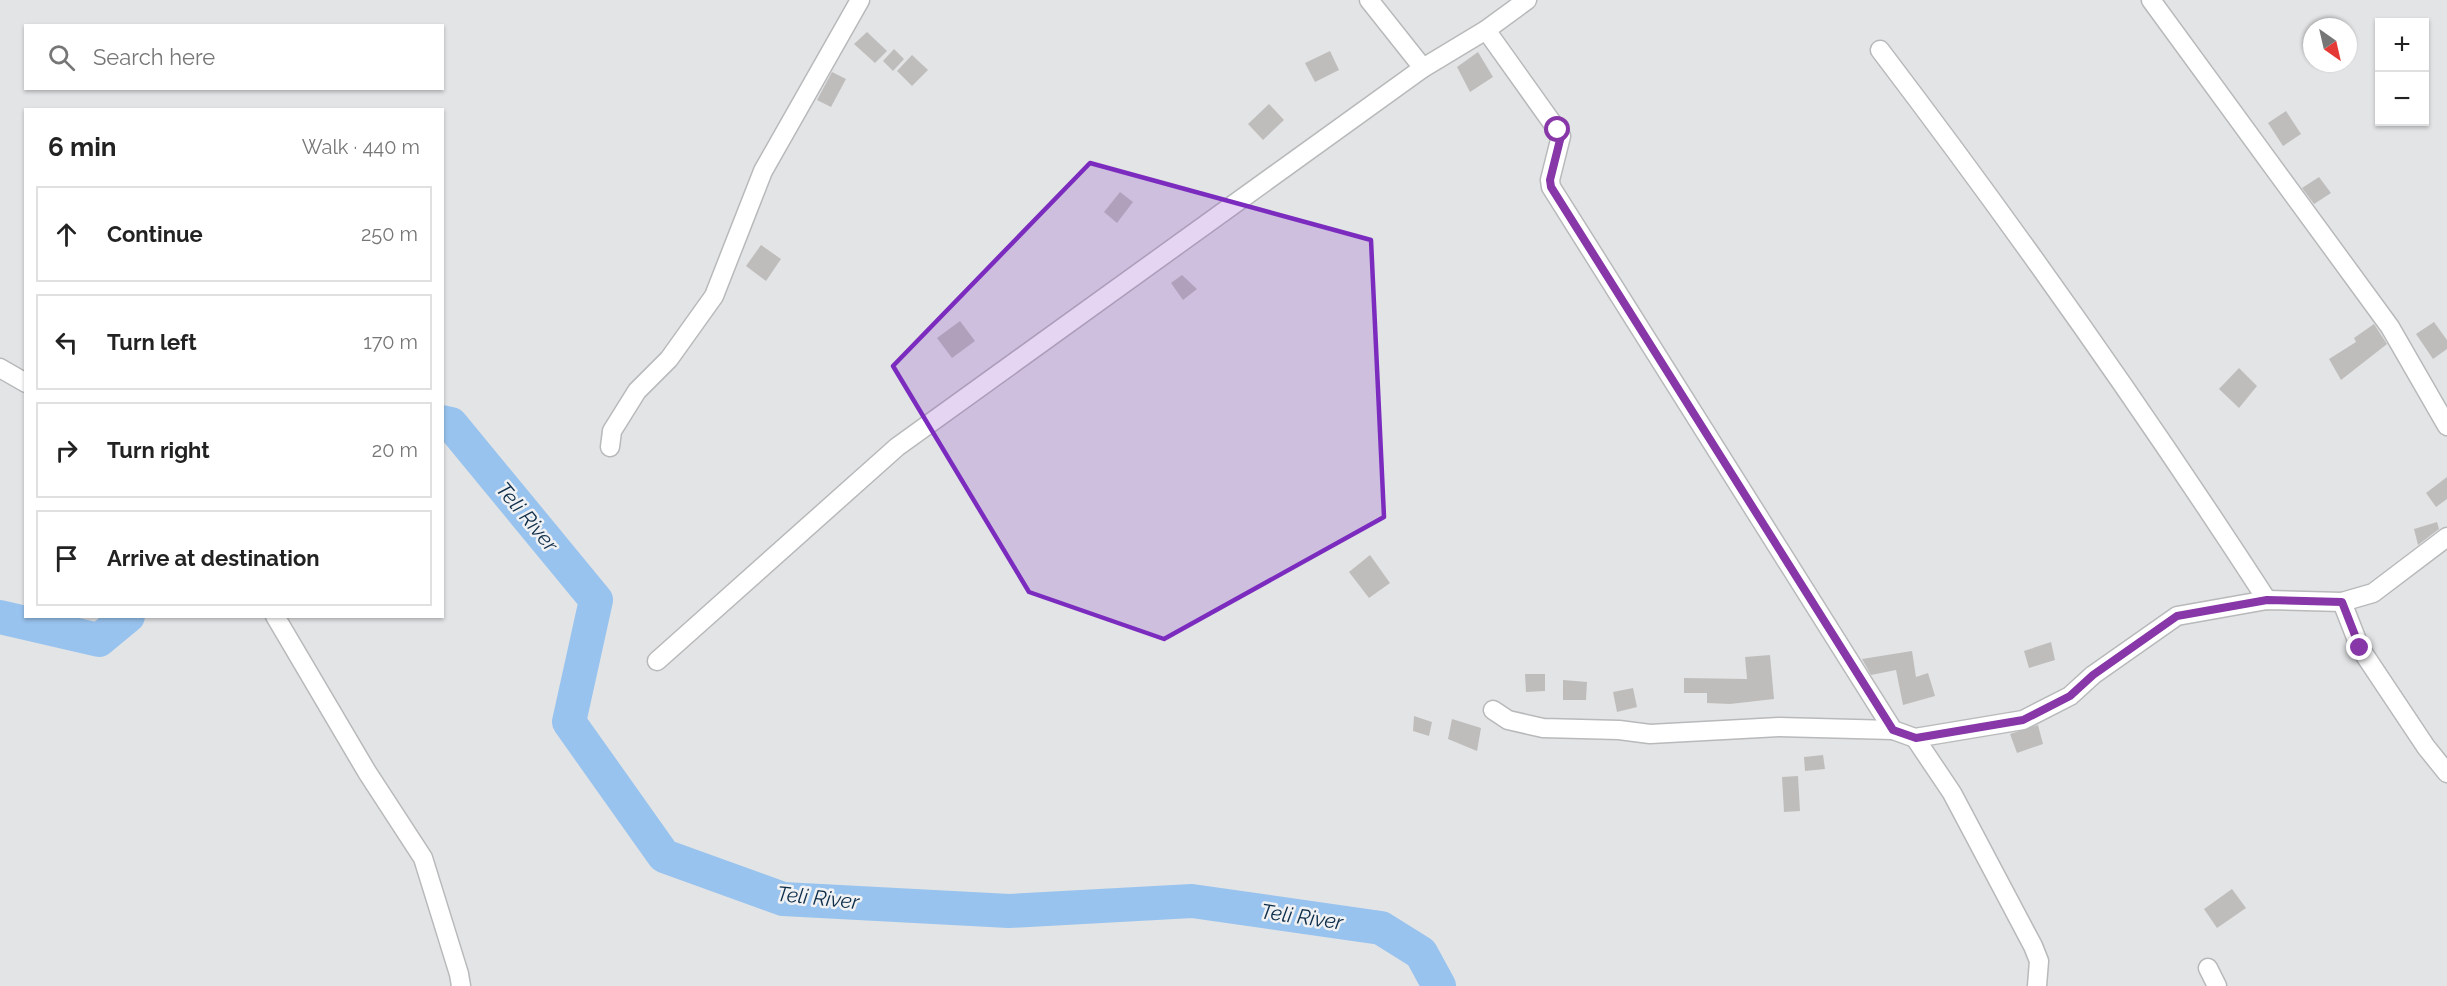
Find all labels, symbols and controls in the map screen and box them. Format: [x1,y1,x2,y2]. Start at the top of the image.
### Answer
north arrow [2303,18,2357,72]
map controls [2375,18,2429,126]
button: + [2375,18,2429,72]
search box [24,24,444,90]
icon: search [45,41,78,74]
text: Search here [93,44,215,70]
button: − [2375,72,2429,126]
route start [1544,116,1570,142]
text: 6 min [48,132,117,162]
text: Walk · 440 m [302,135,420,159]
icon: ahead [50,218,83,251]
text: Continue [107,221,203,247]
text: 250 m [361,222,418,246]
icon: left [50,326,83,359]
text: Turn left [107,329,197,355]
text: 170 m [363,330,418,354]
icon: right [50,434,83,467]
text: Turn right [107,437,210,463]
text: 20 m [372,438,418,462]
water label: Teli River [491,477,564,557]
icon: arrive [50,542,83,575]
text: Arrive at destination [107,545,320,571]
route end [2346,634,2372,660]
water label: Teli River [776,881,861,914]
water label: Teli River [1259,898,1346,935]

